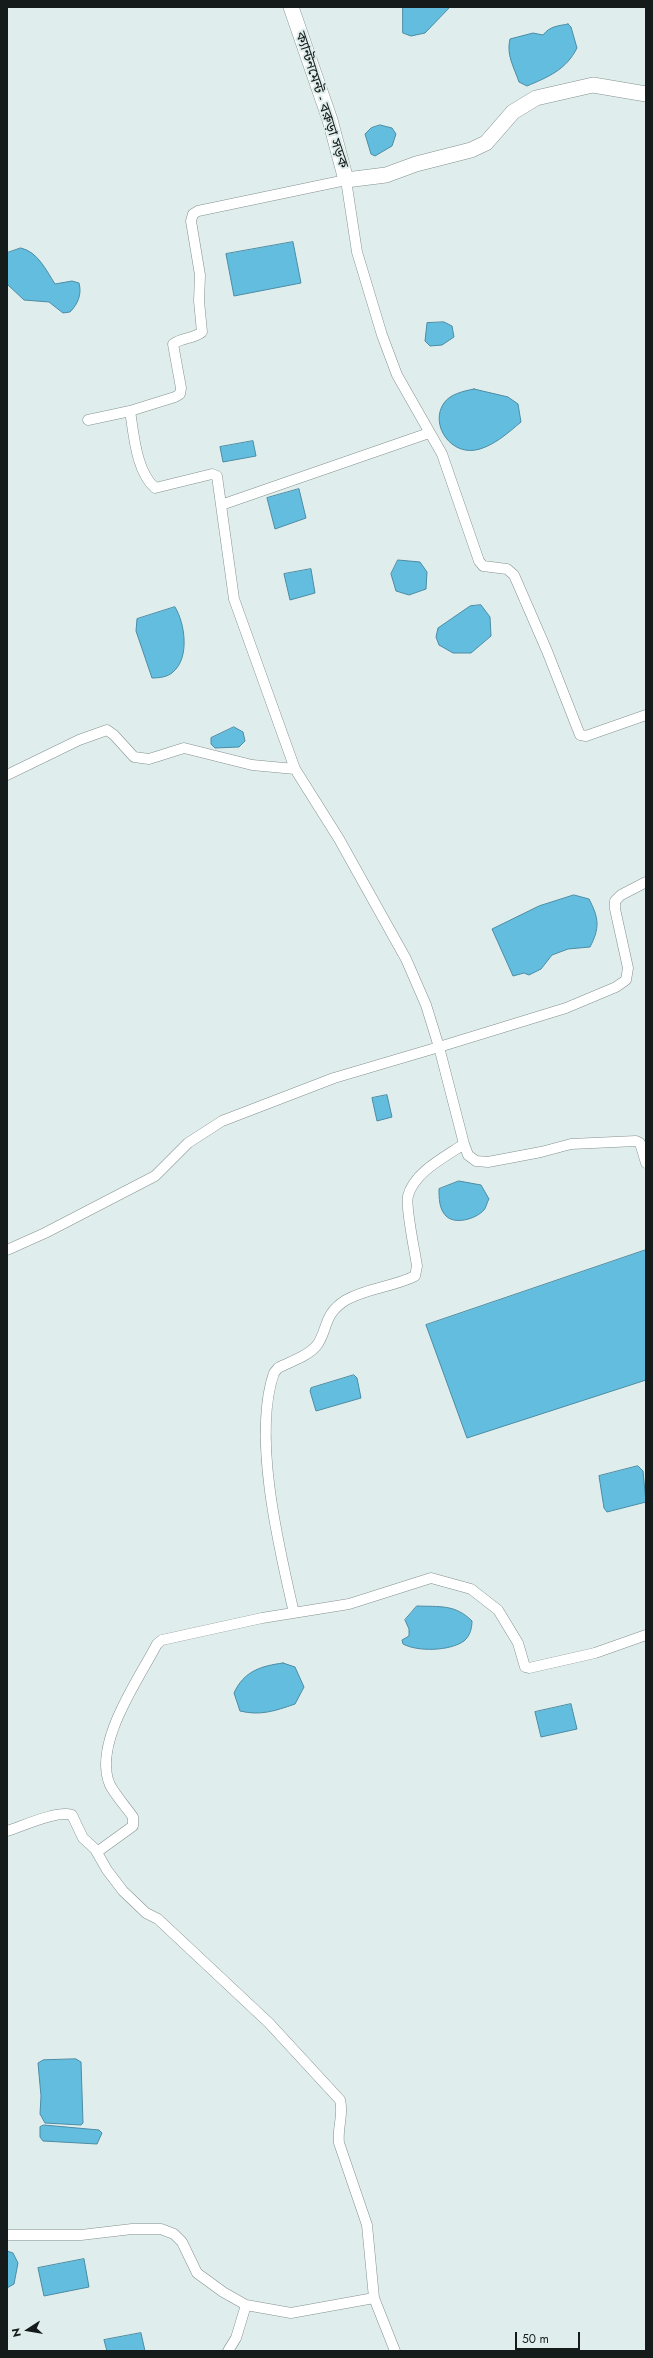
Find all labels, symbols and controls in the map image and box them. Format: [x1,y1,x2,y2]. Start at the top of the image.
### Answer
street label: ক্যান্টনমেন্ট - বরুড়া সড়ক [291,29,351,171]
north arrow [8,2310,48,2350]
scale bar [517,2324,582,2350]
text: N [8,2327,25,2338]
text: 50 m [522,2330,549,2348]

